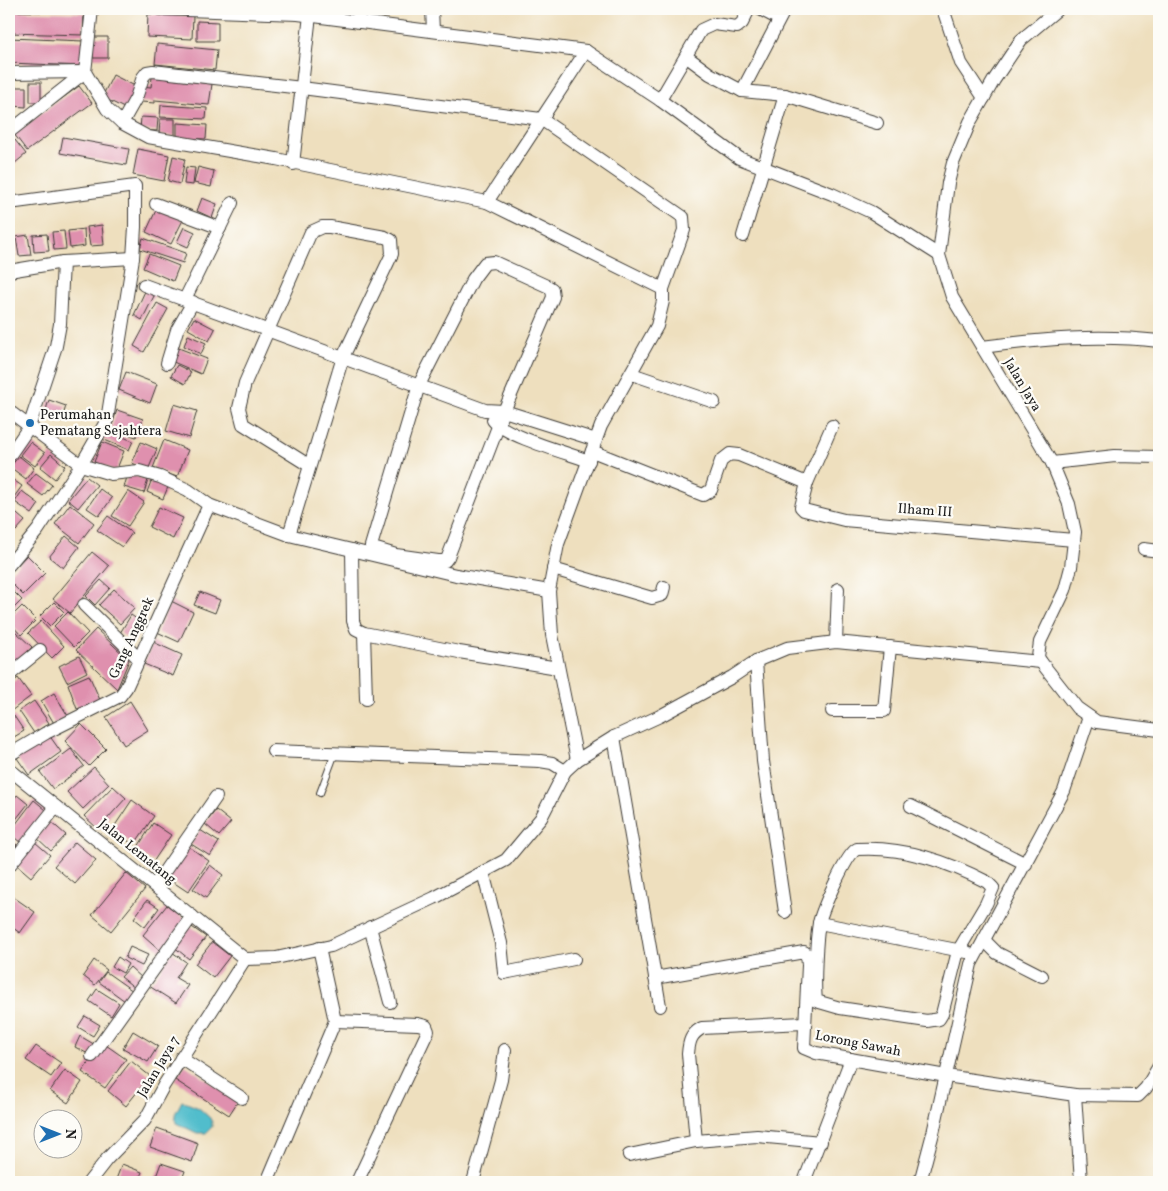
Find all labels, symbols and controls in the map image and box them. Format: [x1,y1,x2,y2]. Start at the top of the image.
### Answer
street label: Jalan Jaya [999,355,1046,415]
place label: Perumahan Pematang Sejahtera [40,406,162,441]
marker: Perumahan Pematang Sejahtera [24,417,36,429]
street label: Ilham III [897,500,953,522]
street label: Gang Anggrek [105,594,159,682]
street label: Jalan Lematang [94,815,180,889]
street label: Lorong Sawah [813,1026,903,1062]
street label: Jalan Jaya 7 [133,1032,185,1102]
north arrow [32,1108,82,1158]
text: N [60,1129,79,1139]

